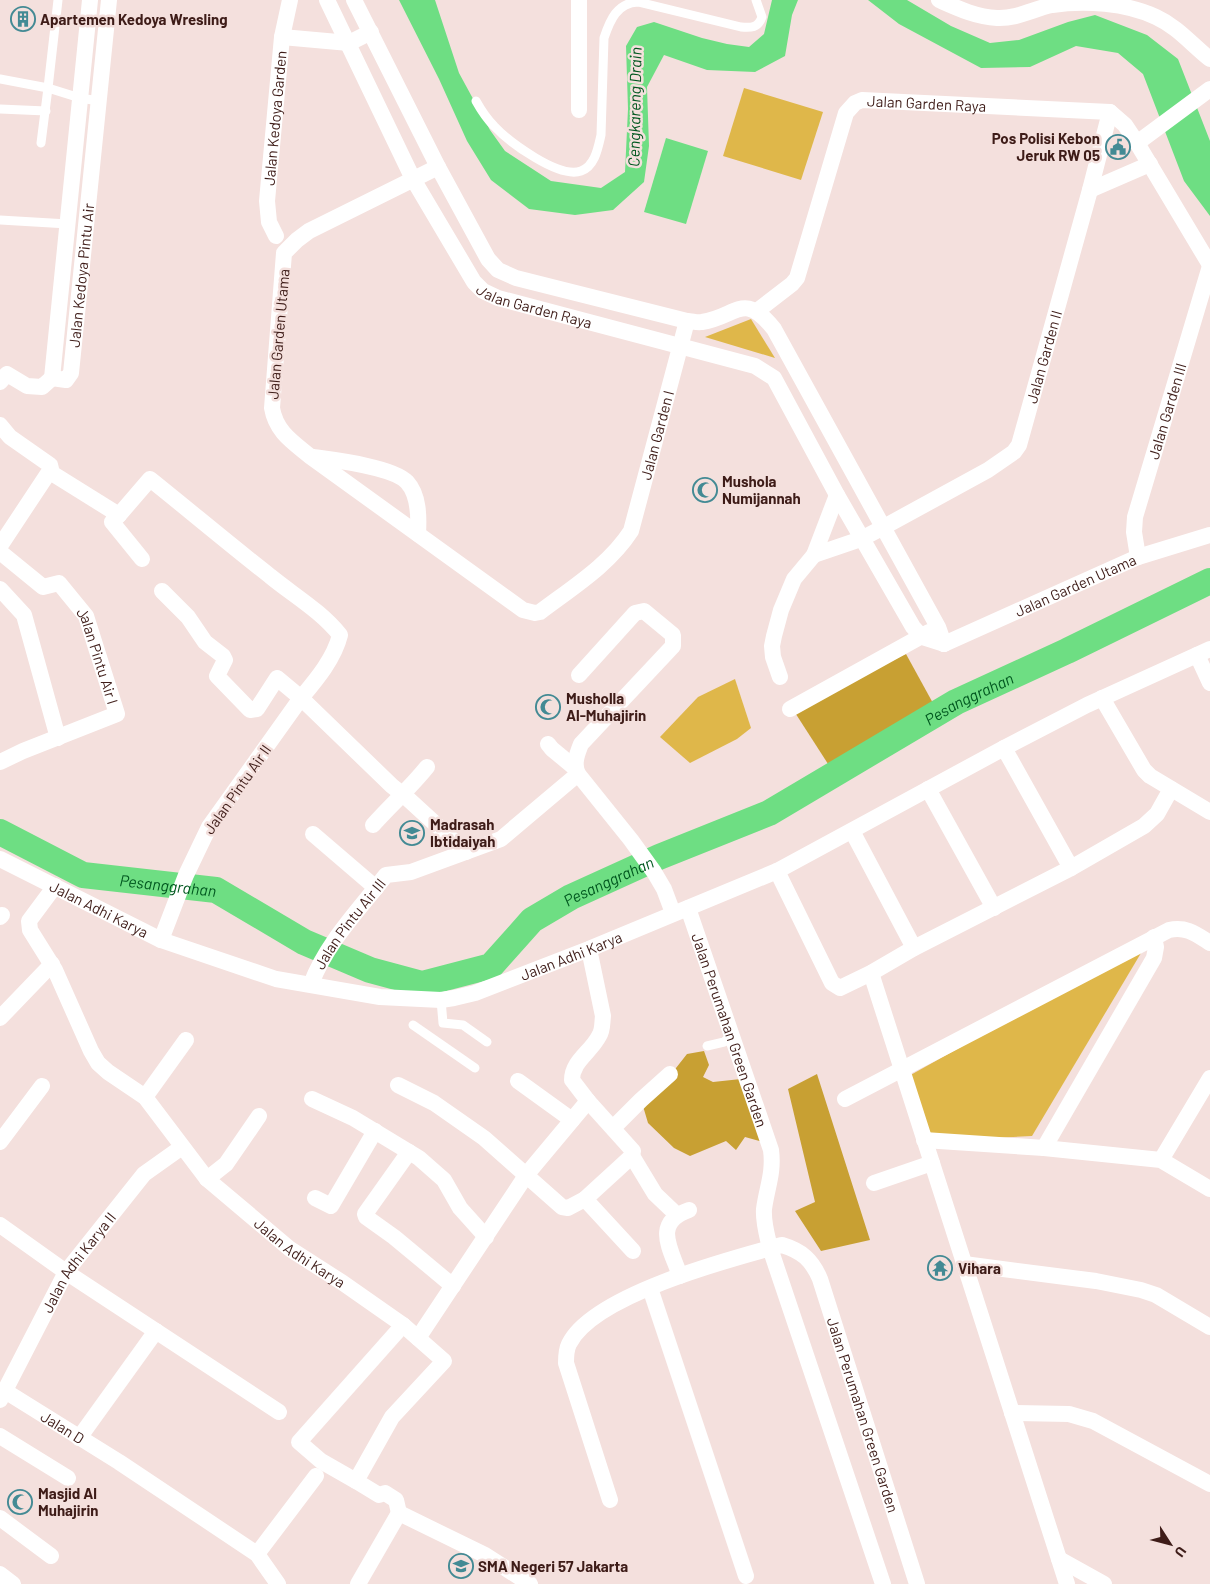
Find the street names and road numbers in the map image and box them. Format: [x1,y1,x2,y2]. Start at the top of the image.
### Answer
street label: Jalan Kedoya Garden [259,50,290,186]
street label: Jalan Garden Raya [867,91,987,115]
street label: Jalan Kedoya Pintu Air [65,202,97,348]
street label: Jalan Garden Utama [263,268,293,400]
street label: Jalan Garden Raya [473,281,594,332]
street label: Jalan Garden II [1022,308,1065,405]
street label: Jalan Garden III [1144,361,1190,461]
street label: Jalan Garden I [636,388,677,482]
street label: Jalan Garden Utama [1012,550,1139,620]
street label: Jalan Pintu Air I [73,603,122,706]
street label: Jalan Pintu Air II [200,741,274,837]
street label: Jalan Pintu Air III [310,874,389,972]
street label: Jalan Adhi Karya [47,877,151,941]
street label: Jalan Adhi Karya [518,927,624,984]
street label: Jalan Perumahan Green Garden [688,931,771,1129]
street label: Jalan Adhi Karya II [38,1208,119,1316]
street label: Jalan Adhi Karya [251,1214,349,1291]
street label: Jalan Perumahan Green Garden [824,1315,903,1515]
street label: Jalan D [38,1407,88,1447]

